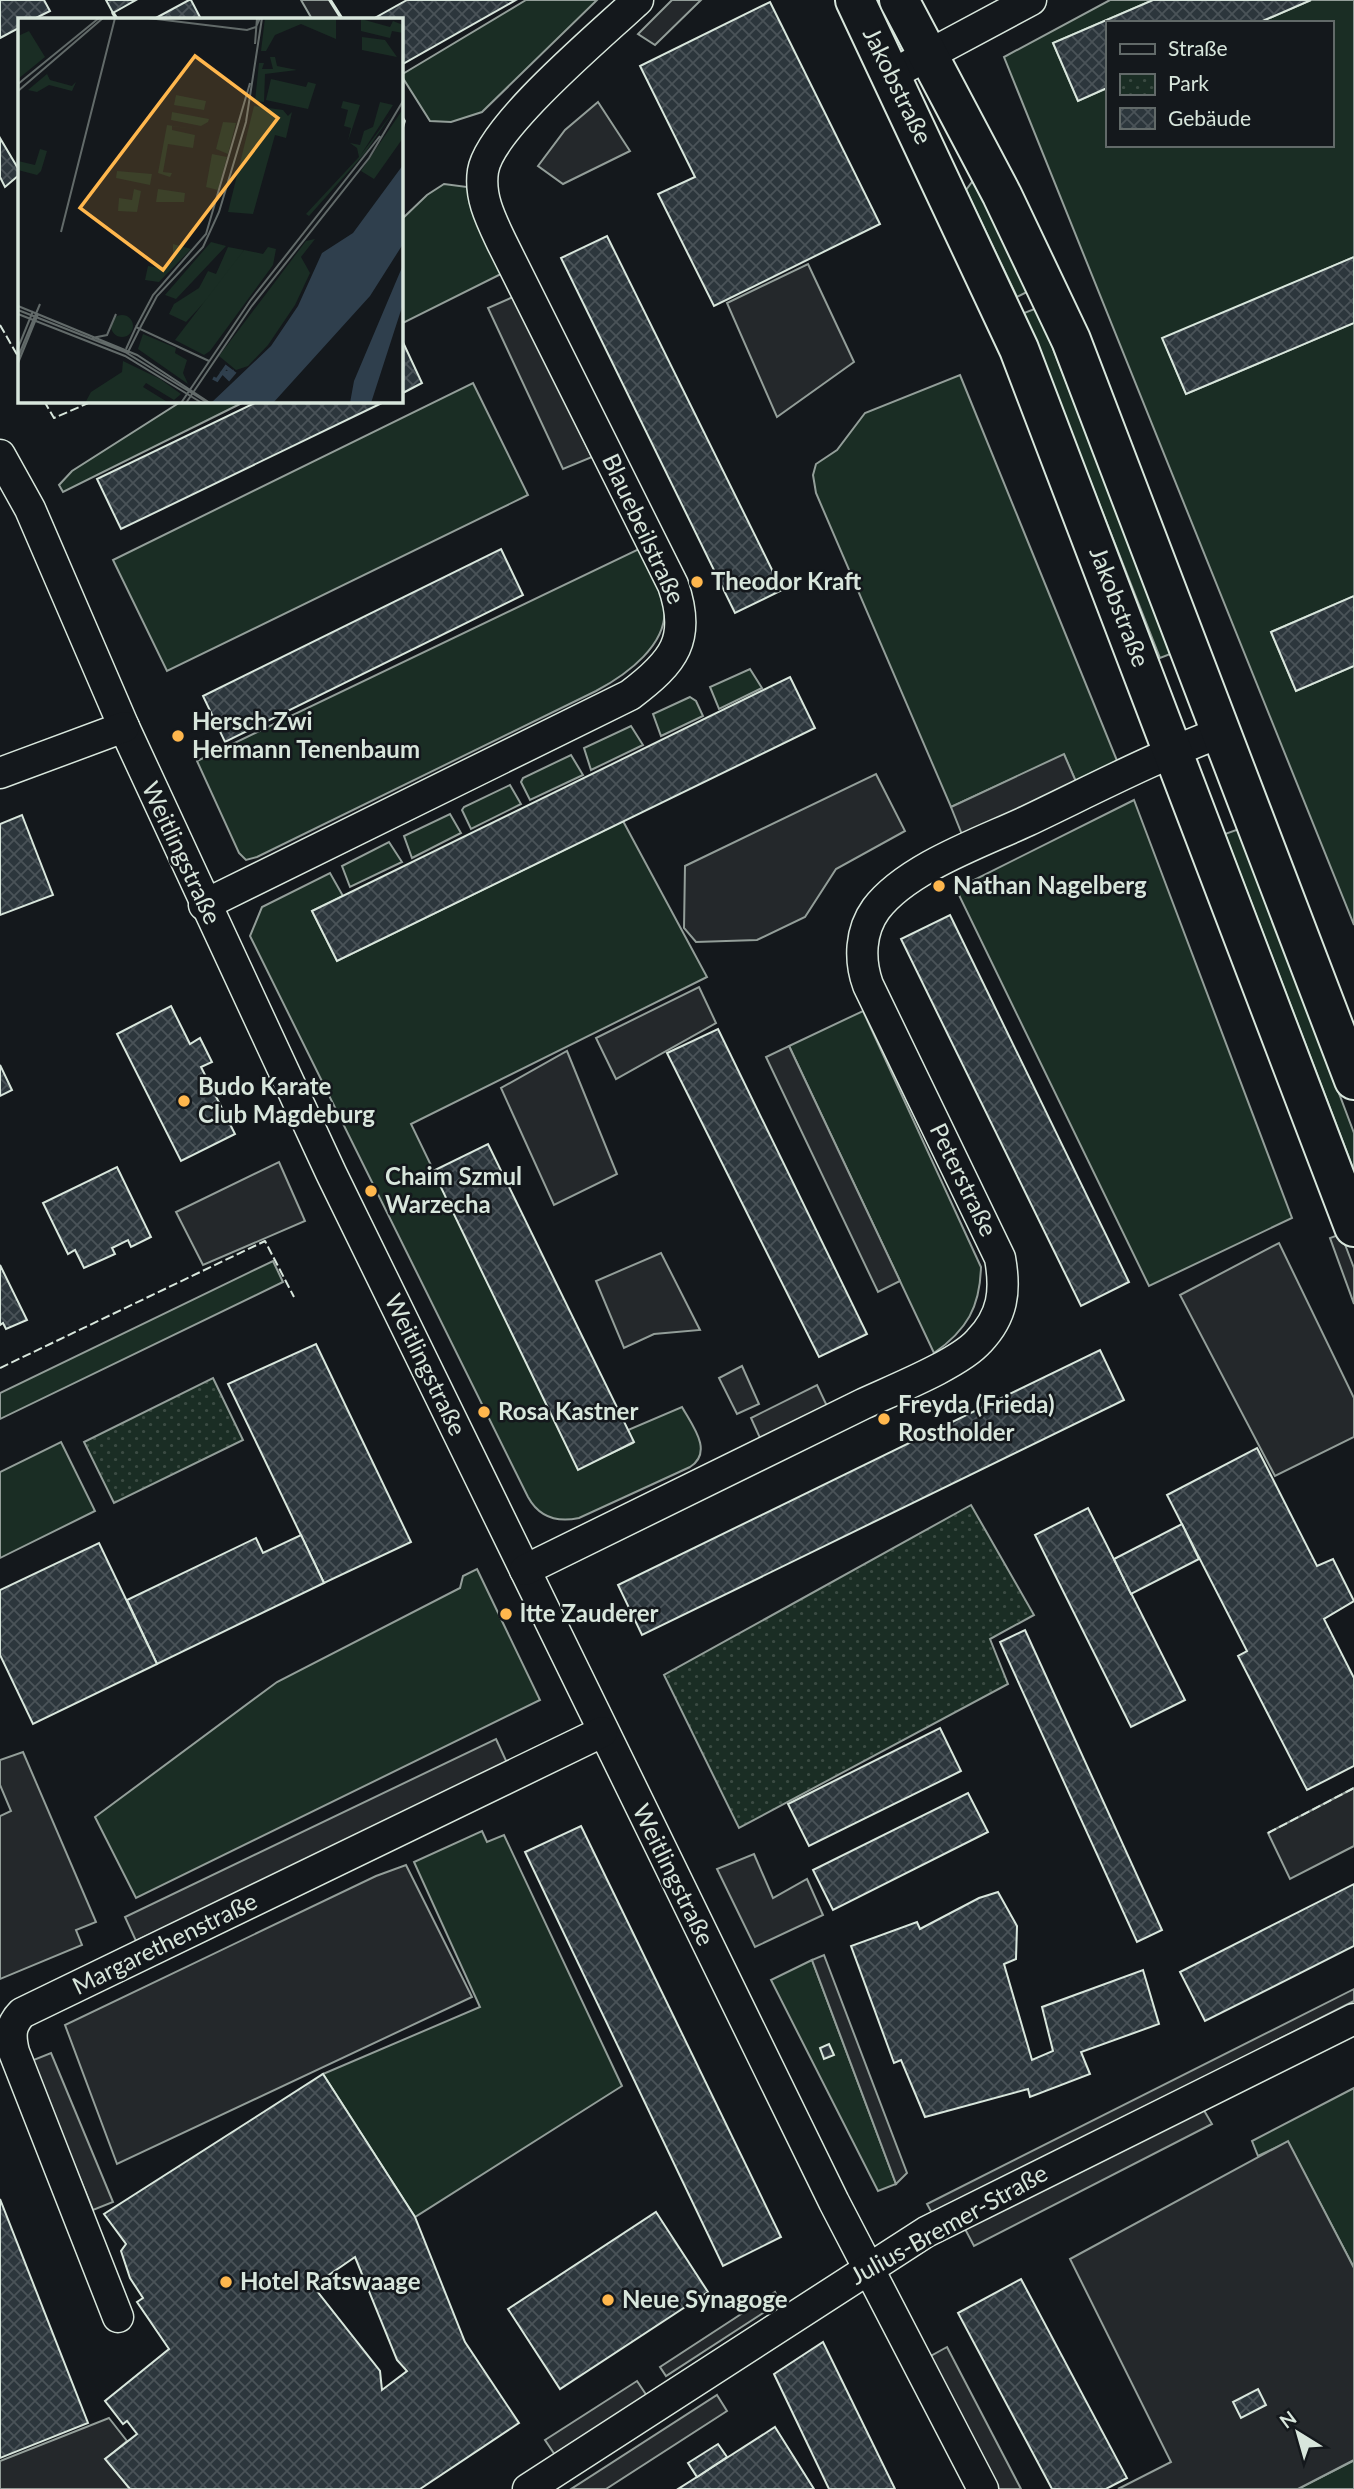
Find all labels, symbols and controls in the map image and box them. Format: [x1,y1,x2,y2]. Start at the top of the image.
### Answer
inset map [18,18,402,402]
legend [1106,21,1333,147]
street label: Jakobstraße [858,22,939,148]
text: Straße [1168,35,1228,60]
text: Park [1168,70,1209,95]
text: Gebäude [1168,105,1251,130]
street label: Blauebeilstraße [597,449,692,608]
street label: Jakobstraße [1084,542,1157,671]
place label: Theodor Kraft [711,566,861,595]
marker: Theodor Kraft [689,574,705,590]
place label: Hersch Zwi Hermann Tenenbaum [192,706,420,763]
marker: Hersch Zwi Hermann Tenenbaum [170,728,186,744]
street label: Weitlingstraße [137,777,228,928]
place label: Nathan Nagelberg [953,870,1147,899]
marker: Nathan Nagelberg [931,878,947,894]
place label: Budo Karate Club Magdeburg [198,1071,375,1128]
marker: Budo Karate Club Magdeburg [176,1093,192,1109]
street label: Peterstraße [925,1118,1004,1241]
place label: Chaim Szmul Warzecha [385,1161,522,1218]
marker: Chaim Szmul Warzecha [363,1183,379,1199]
street label: Weitlingstraße [380,1289,473,1440]
place label: Freyda (Frieda) Rostholder [898,1389,1055,1446]
place label: Rosa Kastner [498,1396,638,1425]
marker: Rosa Kastner [476,1404,492,1420]
marker: Freyda (Frieda) Rostholder [876,1411,892,1427]
place label: ltte Zauderer [520,1598,658,1627]
marker: ltte Zauderer [498,1606,514,1622]
street label: Weitlingstraße [628,1799,721,1950]
street label: Margarethenstraße [67,1885,261,2000]
street label: Julius-Bremer-Straße [845,2157,1052,2290]
place label: Hotel Ratswaage [240,2266,421,2295]
marker: Hotel Ratswaage [218,2274,234,2290]
place label: Neue Synagoge [622,2284,788,2313]
marker: Neue Synagoge [600,2292,616,2308]
north arrow [1263,2398,1333,2468]
text: N [1275,2405,1300,2433]

